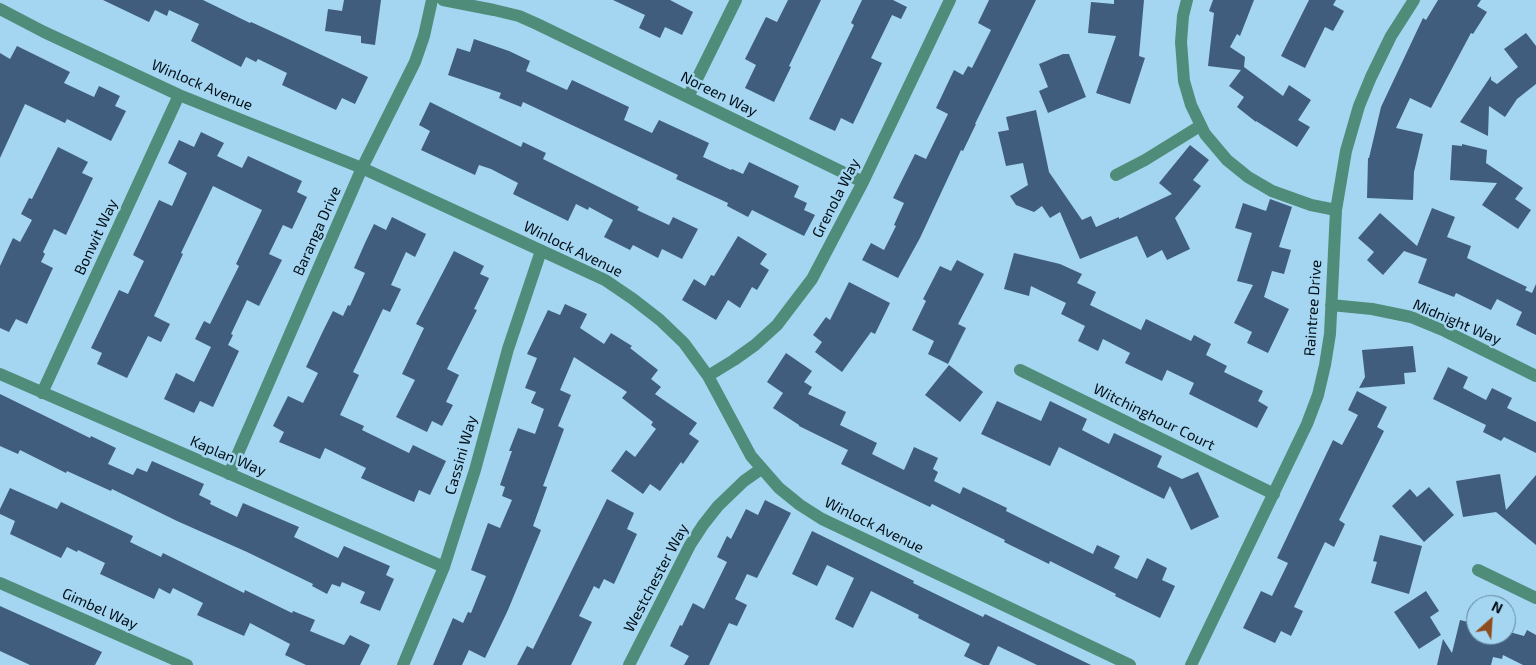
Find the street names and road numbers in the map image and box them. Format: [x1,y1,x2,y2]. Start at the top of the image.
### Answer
street label: Winlock Avenue [149,56,255,114]
street label: Noreen Way [678,68,760,120]
street label: Grenola Way [808,155,864,241]
street label: Baranga Drive [289,183,345,279]
street label: Bonwit Way [71,196,121,278]
street label: Winlock Avenue [520,217,626,281]
street label: Raintree Drive [1301,259,1325,357]
street label: Midnight Way [1410,295,1504,349]
street label: Witchinghour Court [1090,380,1218,454]
street label: Cassini Way [441,413,481,497]
street label: Kaplan Way [187,432,269,480]
street label: Winlock Avenue [821,493,927,557]
street label: Westchester Way [620,521,692,635]
street label: Gimbel Way [59,584,141,634]

